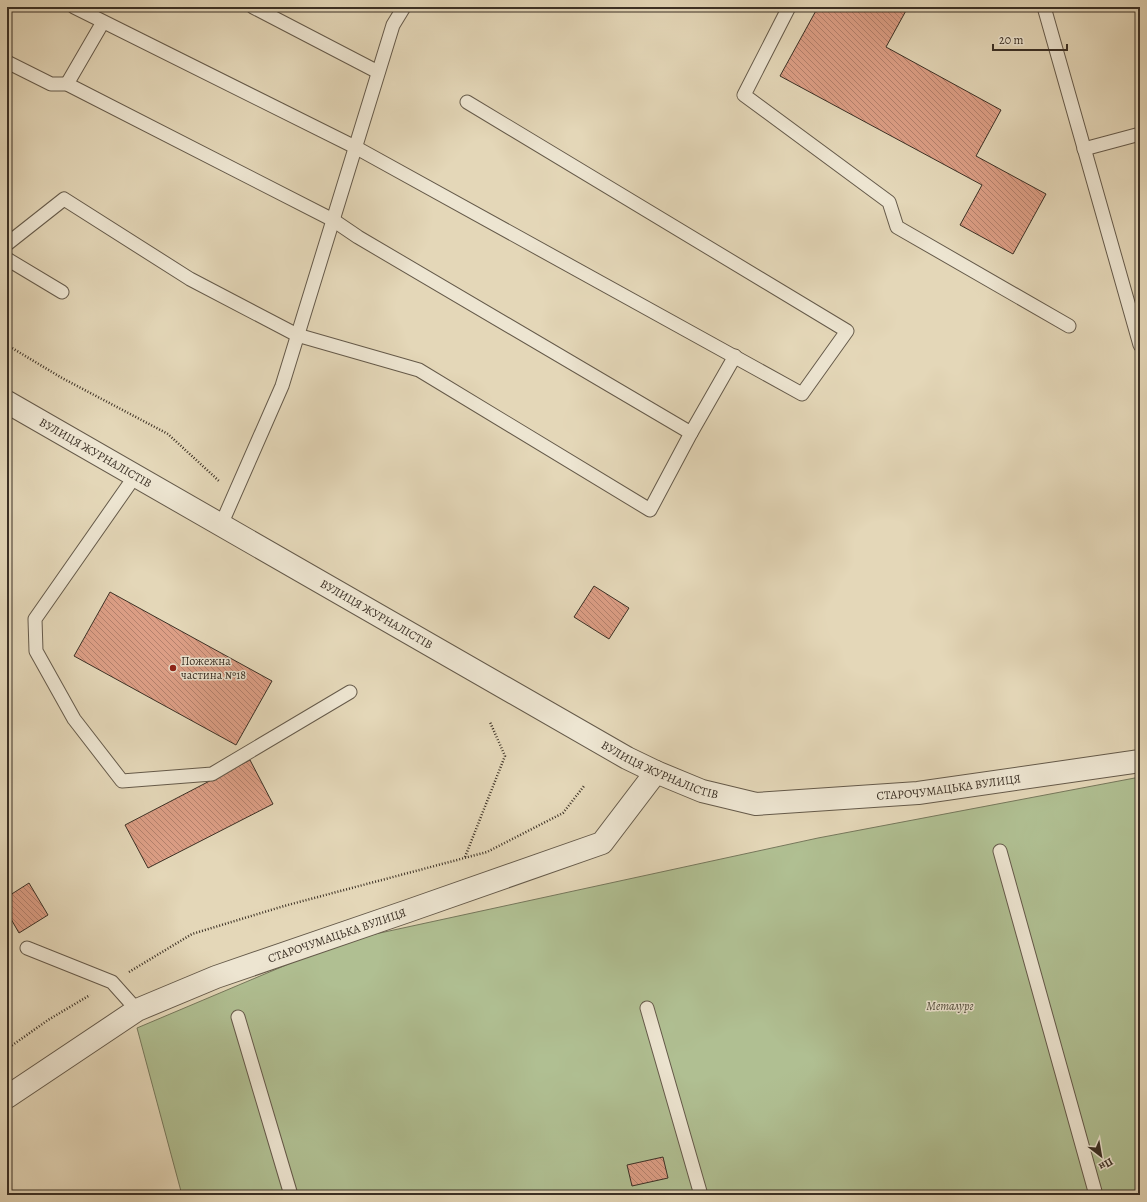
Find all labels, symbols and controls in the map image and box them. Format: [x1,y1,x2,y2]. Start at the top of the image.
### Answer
scale bar [993,26,1067,52]
text: 20 m [999,32,1023,48]
street label: ВУЛИЦЯ ЖУРНАЛІСТІВ [36,414,155,491]
street label: ВУЛИЦЯ ЖУРНАЛІСТІВ [317,576,436,653]
place label: Пожежна частина №18 [181,653,246,683]
marker: Пожежна частина №18 [168,663,178,673]
street label: ВУЛИЦЯ ЖУРНАЛІСТІВ [598,737,720,803]
street label: СТАРОЧУМАЦЬКА ВУЛИЦЯ [876,770,1022,804]
street label: СТАРОЧУМАЦЬКА ВУЛИЦЯ [266,904,408,967]
park label: Металург [926,998,974,1014]
north arrow [1081,1136,1121,1176]
text: Пн [1095,1154,1116,1175]

